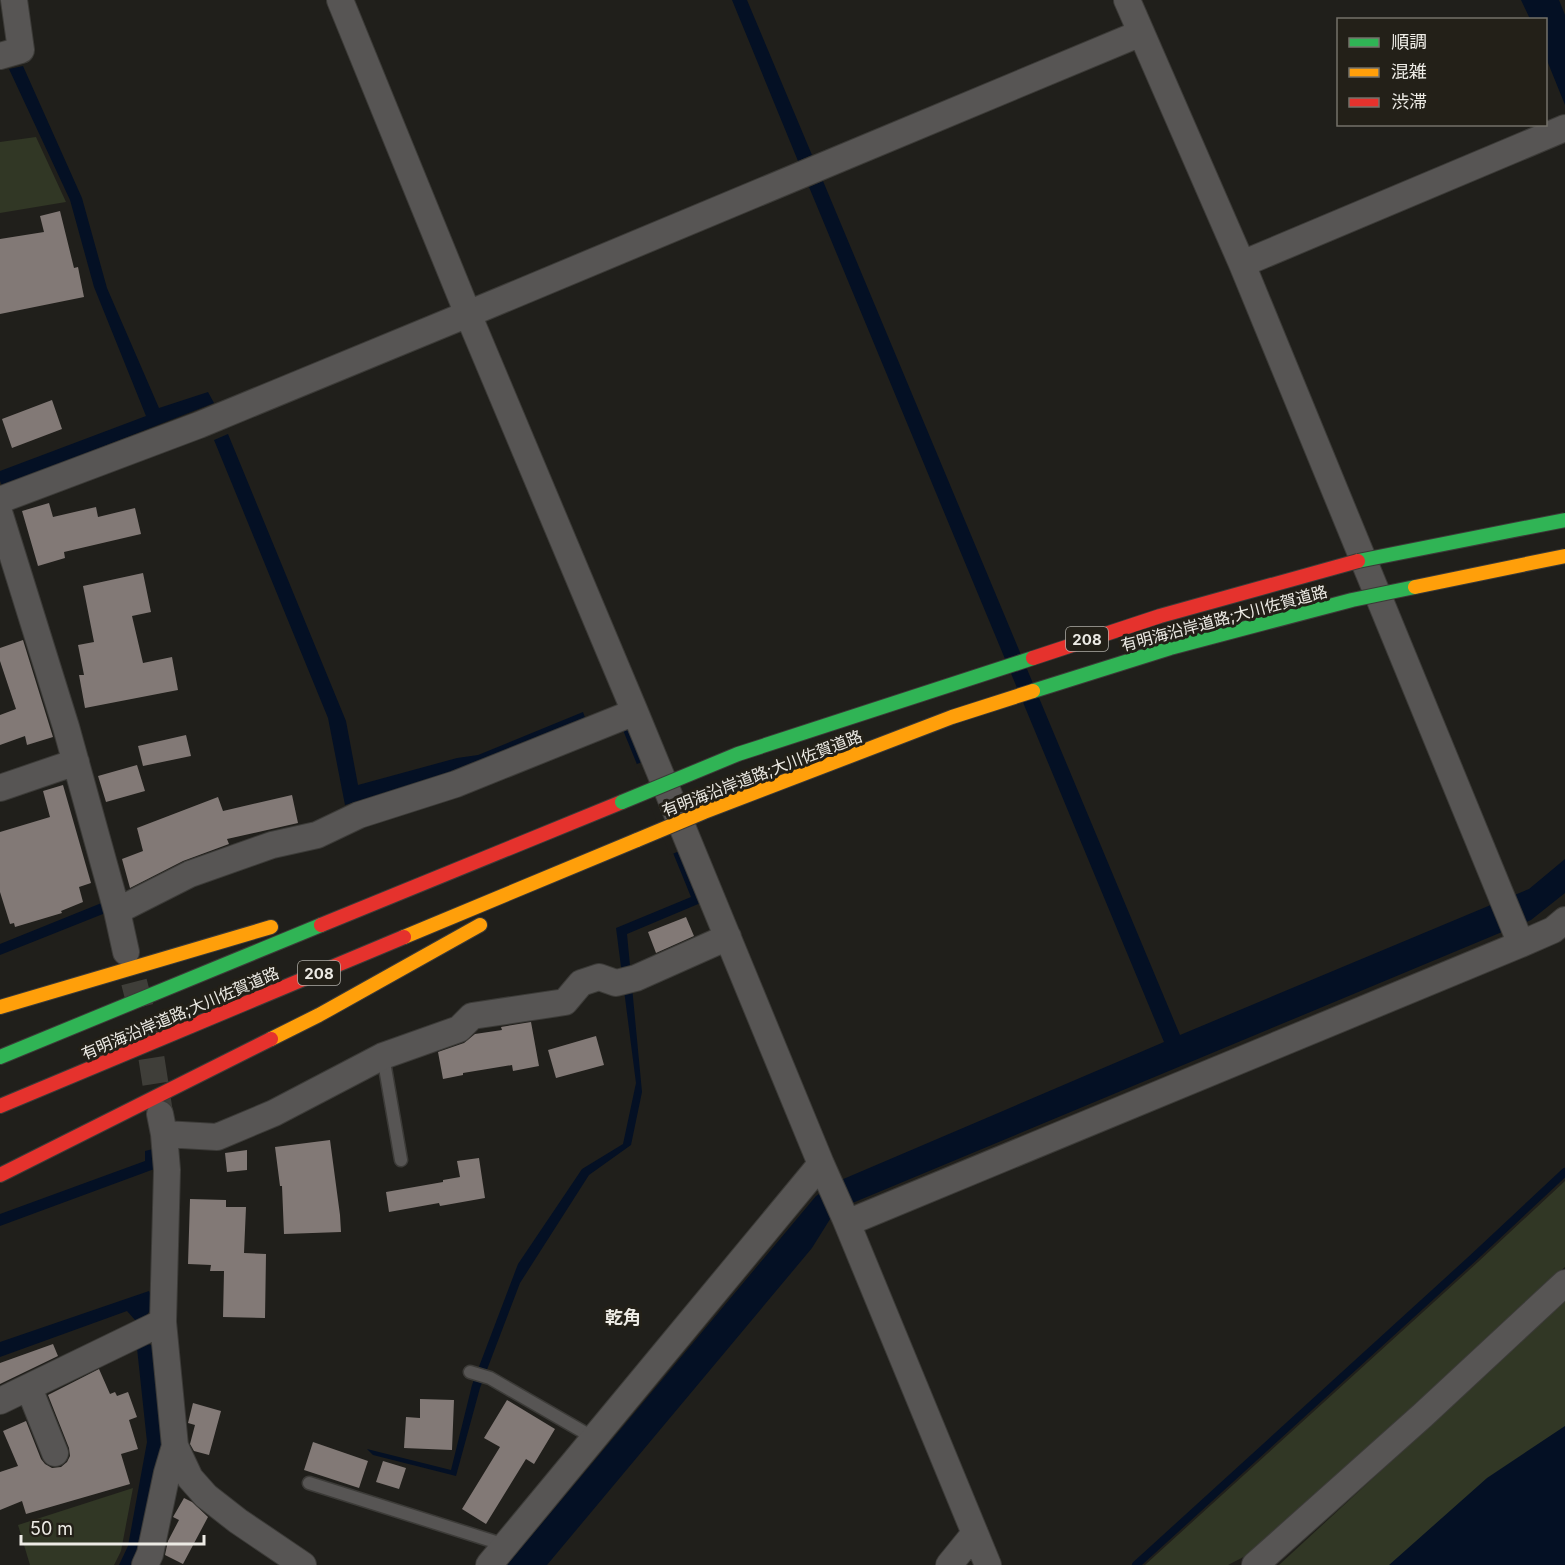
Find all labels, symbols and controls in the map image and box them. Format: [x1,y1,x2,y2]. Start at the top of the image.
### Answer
legend [1337,18,1547,126]
text: 順調 [1391,31,1427,52]
text: 混雑 [1391,61,1427,82]
text: 渋滞 [1391,91,1427,112]
street label: 有明海沿岸道路;大川佐賀道路 [1119,581,1329,655]
road number: 208 [1066,627,1108,651]
street label: 有明海沿岸道路;大川佐賀道路 [659,726,865,820]
road number: 208 [298,961,340,985]
street label: 有明海沿岸道路;大川佐賀道路 [78,962,282,1064]
district label: 乾角 [605,1307,641,1328]
scale bar [21,1508,204,1546]
text: 50 m [30,1518,73,1539]

